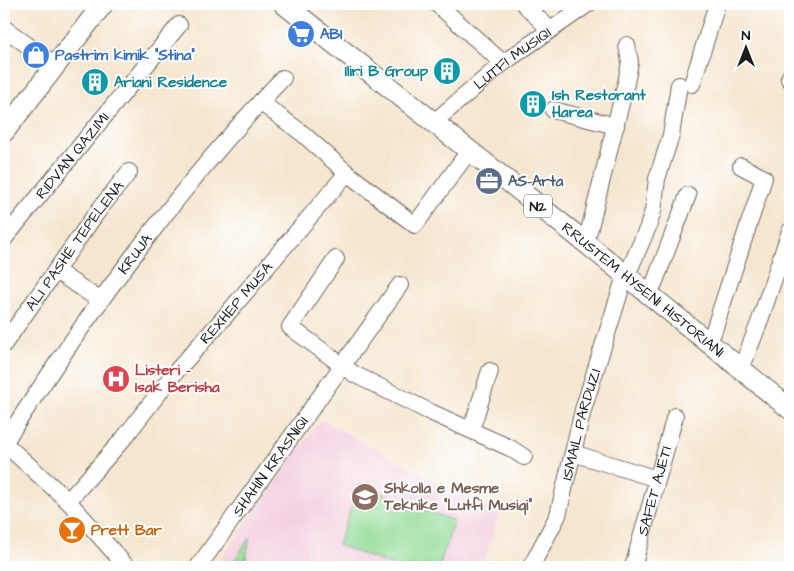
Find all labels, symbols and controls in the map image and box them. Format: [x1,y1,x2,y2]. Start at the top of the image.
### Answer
supermarket icon: ABI [286,19,316,49]
street label: LUTFI MUSIQI [469,22,556,95]
north arrow [722,22,772,72]
place label: ABI [320,24,343,45]
text: N [742,26,751,46]
shop icon: Pastrim kimik "Stina" [21,40,51,70]
place label: Pastrim kimik "Stina" [55,45,195,66]
building icon: Iliri B Group [432,56,462,86]
place label: Iliri B Group [345,61,429,82]
building icon: Ariani Residence [80,67,110,97]
place label: Ariani Residence [114,72,227,93]
place label: Ish Restorant Harea [552,85,646,123]
building icon: Ish Restorant Harea [518,89,548,119]
street label: RIDVAN QAZIMI [31,108,115,203]
office icon: AS-Arta [474,166,504,196]
place label: AS-Arta [508,171,564,192]
street label: ALI PASHË TEPELENA [21,176,129,315]
road number: N2 [524,195,552,218]
street label: RRUSTEM HYSENI HISTORIANI [557,218,729,363]
street label: KRUJA [113,229,158,279]
street label: REXHEP MUSA [195,257,278,349]
place label: Listeri - Isak Berisha [135,360,220,398]
hospital icon: Listeri - Isak Berisha [101,364,131,394]
street label: ISMAIL PARDUZI [557,366,606,482]
street label: SHAHIN KRASNIQI [227,412,314,521]
street label: SAFET AJETI [632,444,677,538]
place label: Shkolla e Mesme Teknike "Lutfi Musiqi" [383,478,532,516]
school or university icon: Shkolla e Mesme Teknike "Lutfi Musiqi" [350,482,380,512]
bar icon: Prett Bar [57,515,87,545]
place label: Prett Bar [91,520,162,541]

